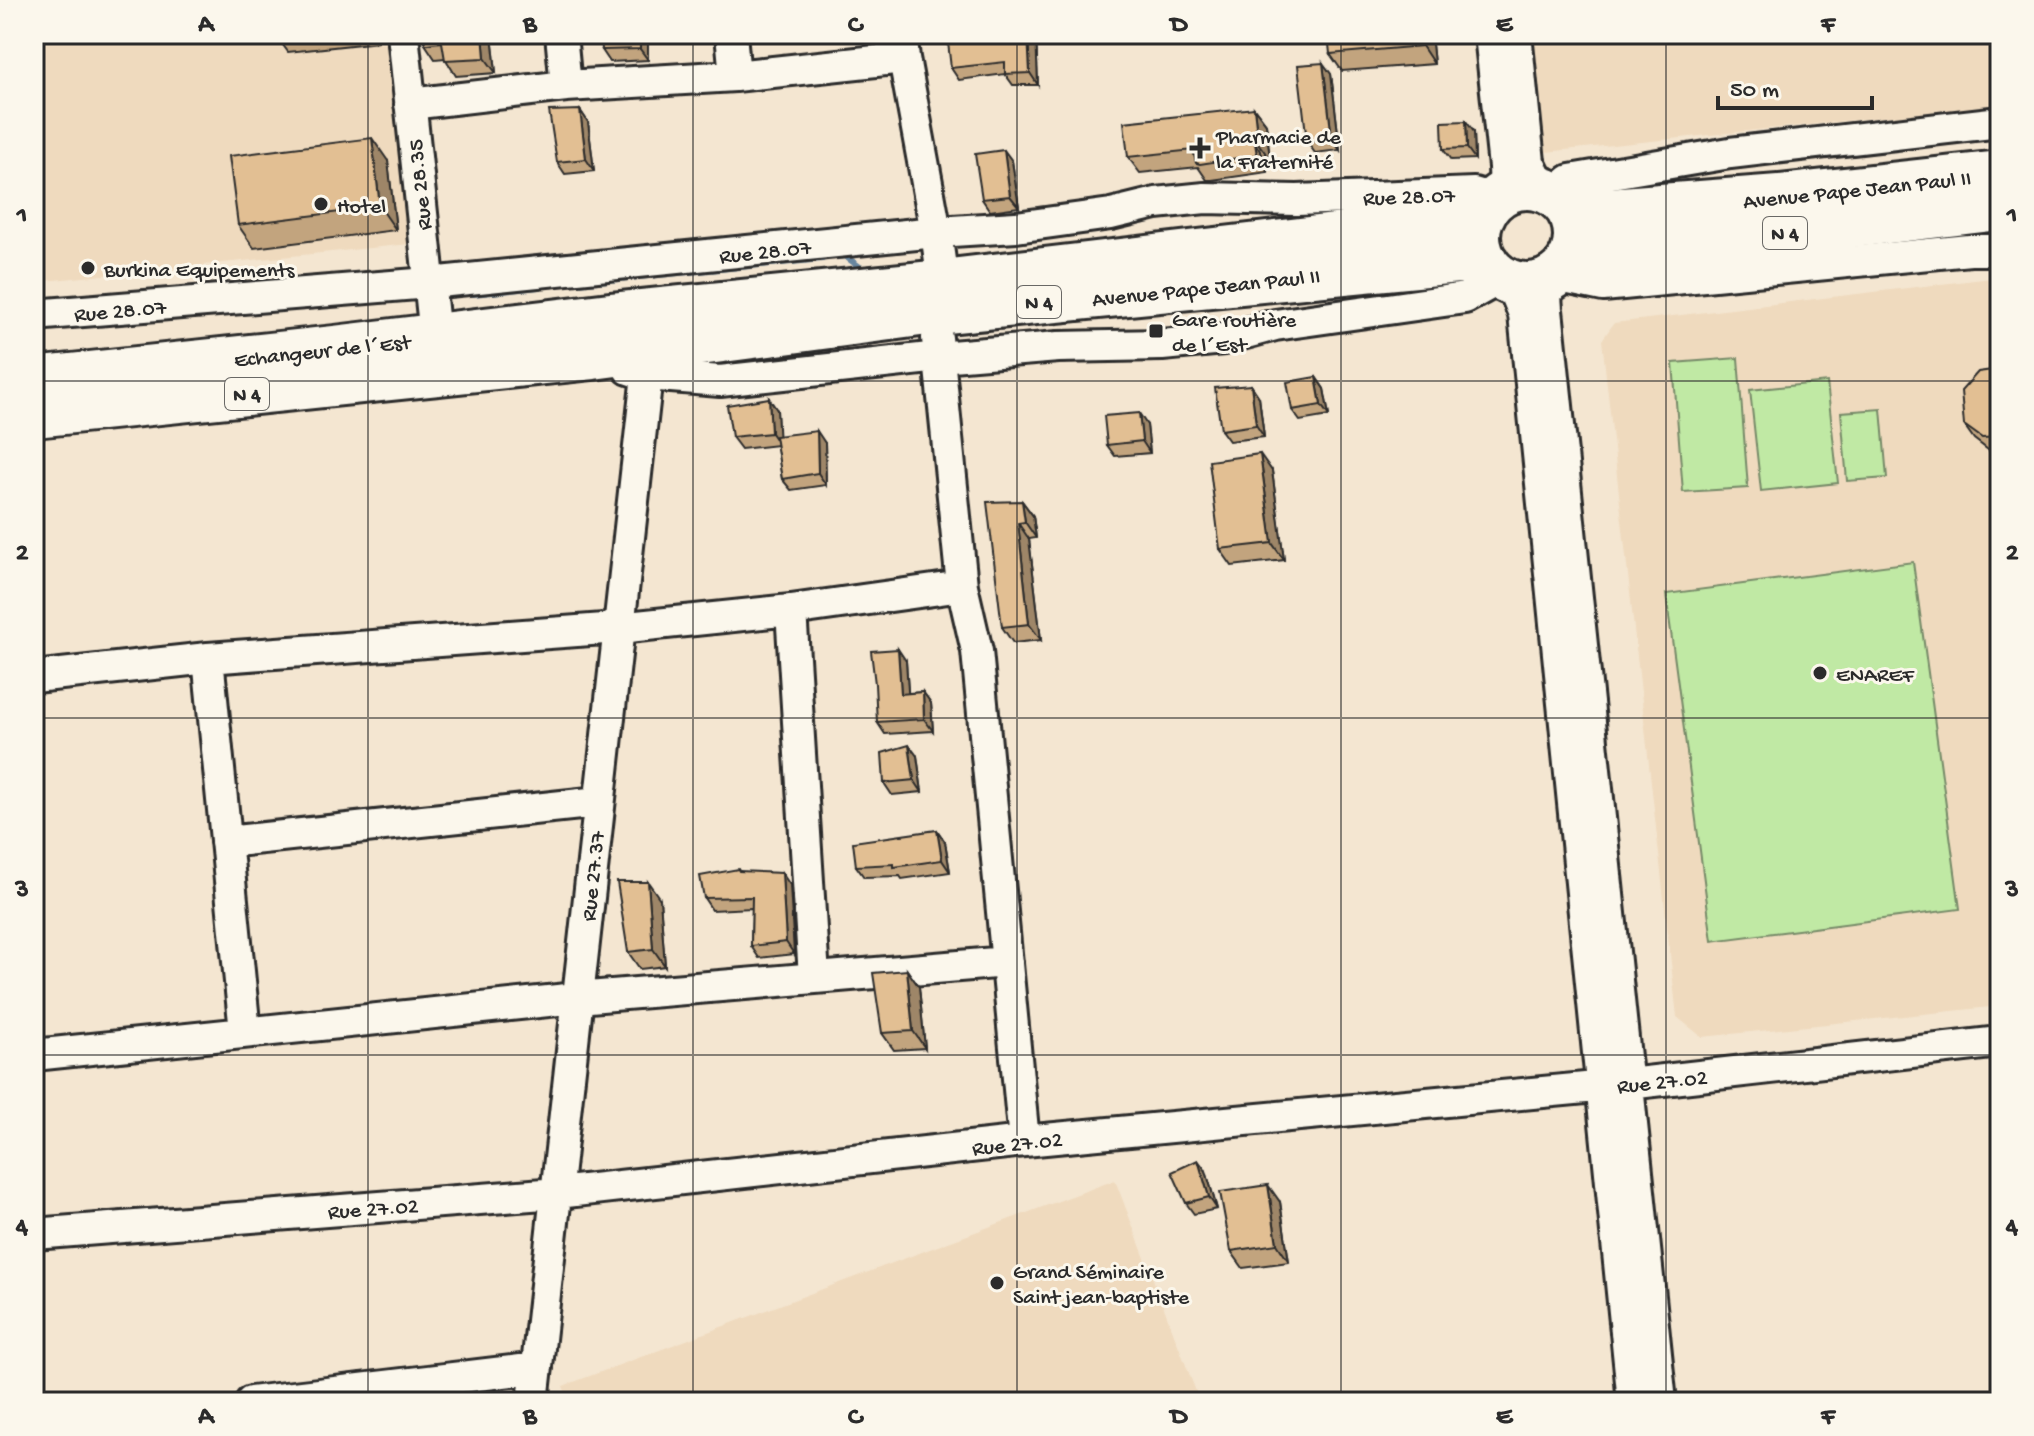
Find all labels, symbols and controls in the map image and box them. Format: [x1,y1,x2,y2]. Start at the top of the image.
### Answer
text: A [197,11,215,42]
text: B [522,11,538,42]
text: C [848,11,865,42]
text: D [1169,11,1189,42]
text: E [1496,11,1514,42]
text: F [1820,11,1836,42]
scale bar [1718,60,1872,110]
text: 50 m [1730,77,1779,106]
place label: Pharmacie de la Fraternité [1215,126,1341,177]
street label: Rue 28.35 [404,138,440,231]
marker: Pharmacie de la Fraternité [1191,139,1209,157]
street label: Avenue Pape Jean Paul II [1742,167,1973,217]
street label: Rue 28.07 [1363,184,1456,214]
marker: Hotel [312,195,330,213]
place label: Hotel [337,195,386,221]
text: 1 [16,202,27,233]
text: 1 [2006,202,2017,233]
road number: N 4 [1763,217,1807,249]
street label: Rue 28.07 [718,236,813,272]
marker: Burkina Equipements [79,259,97,277]
place label: Burkina Equipements [103,259,295,285]
street label: Avenue Pape Jean Paul II [1091,265,1322,315]
road number: N 4 [1017,286,1061,318]
street label: Rue 28.07 [73,296,168,330]
place label: Gare routière de l´Est [1172,309,1297,360]
marker: Gare routière de l´Est [1147,322,1165,340]
street label: Echangeur de l´Est [233,331,414,375]
road number: N 4 [225,378,269,410]
text: 2 [16,539,29,570]
text: 2 [2006,539,2019,570]
marker: ENAREF [1811,664,1829,682]
place label: ENAREF [1836,664,1915,690]
street label: Rue 27.37 [577,830,613,923]
text: 3 [14,876,29,907]
text: 3 [2004,876,2019,907]
street label: Rue 27.02 [1616,1066,1709,1102]
street label: Rue 27.02 [971,1128,1064,1164]
street label: Rue 27.02 [327,1195,420,1227]
text: 4 [15,1213,29,1244]
text: 4 [2005,1213,2019,1244]
place label: Grand Séminaire Saint jean-baptiste [1013,1261,1190,1312]
marker: Grand Séminaire Saint jean-baptiste [988,1274,1006,1292]
text: A [197,1403,215,1434]
text: B [522,1403,538,1434]
text: C [848,1403,865,1434]
text: D [1169,1403,1189,1434]
text: E [1496,1403,1514,1434]
text: F [1820,1403,1836,1434]

